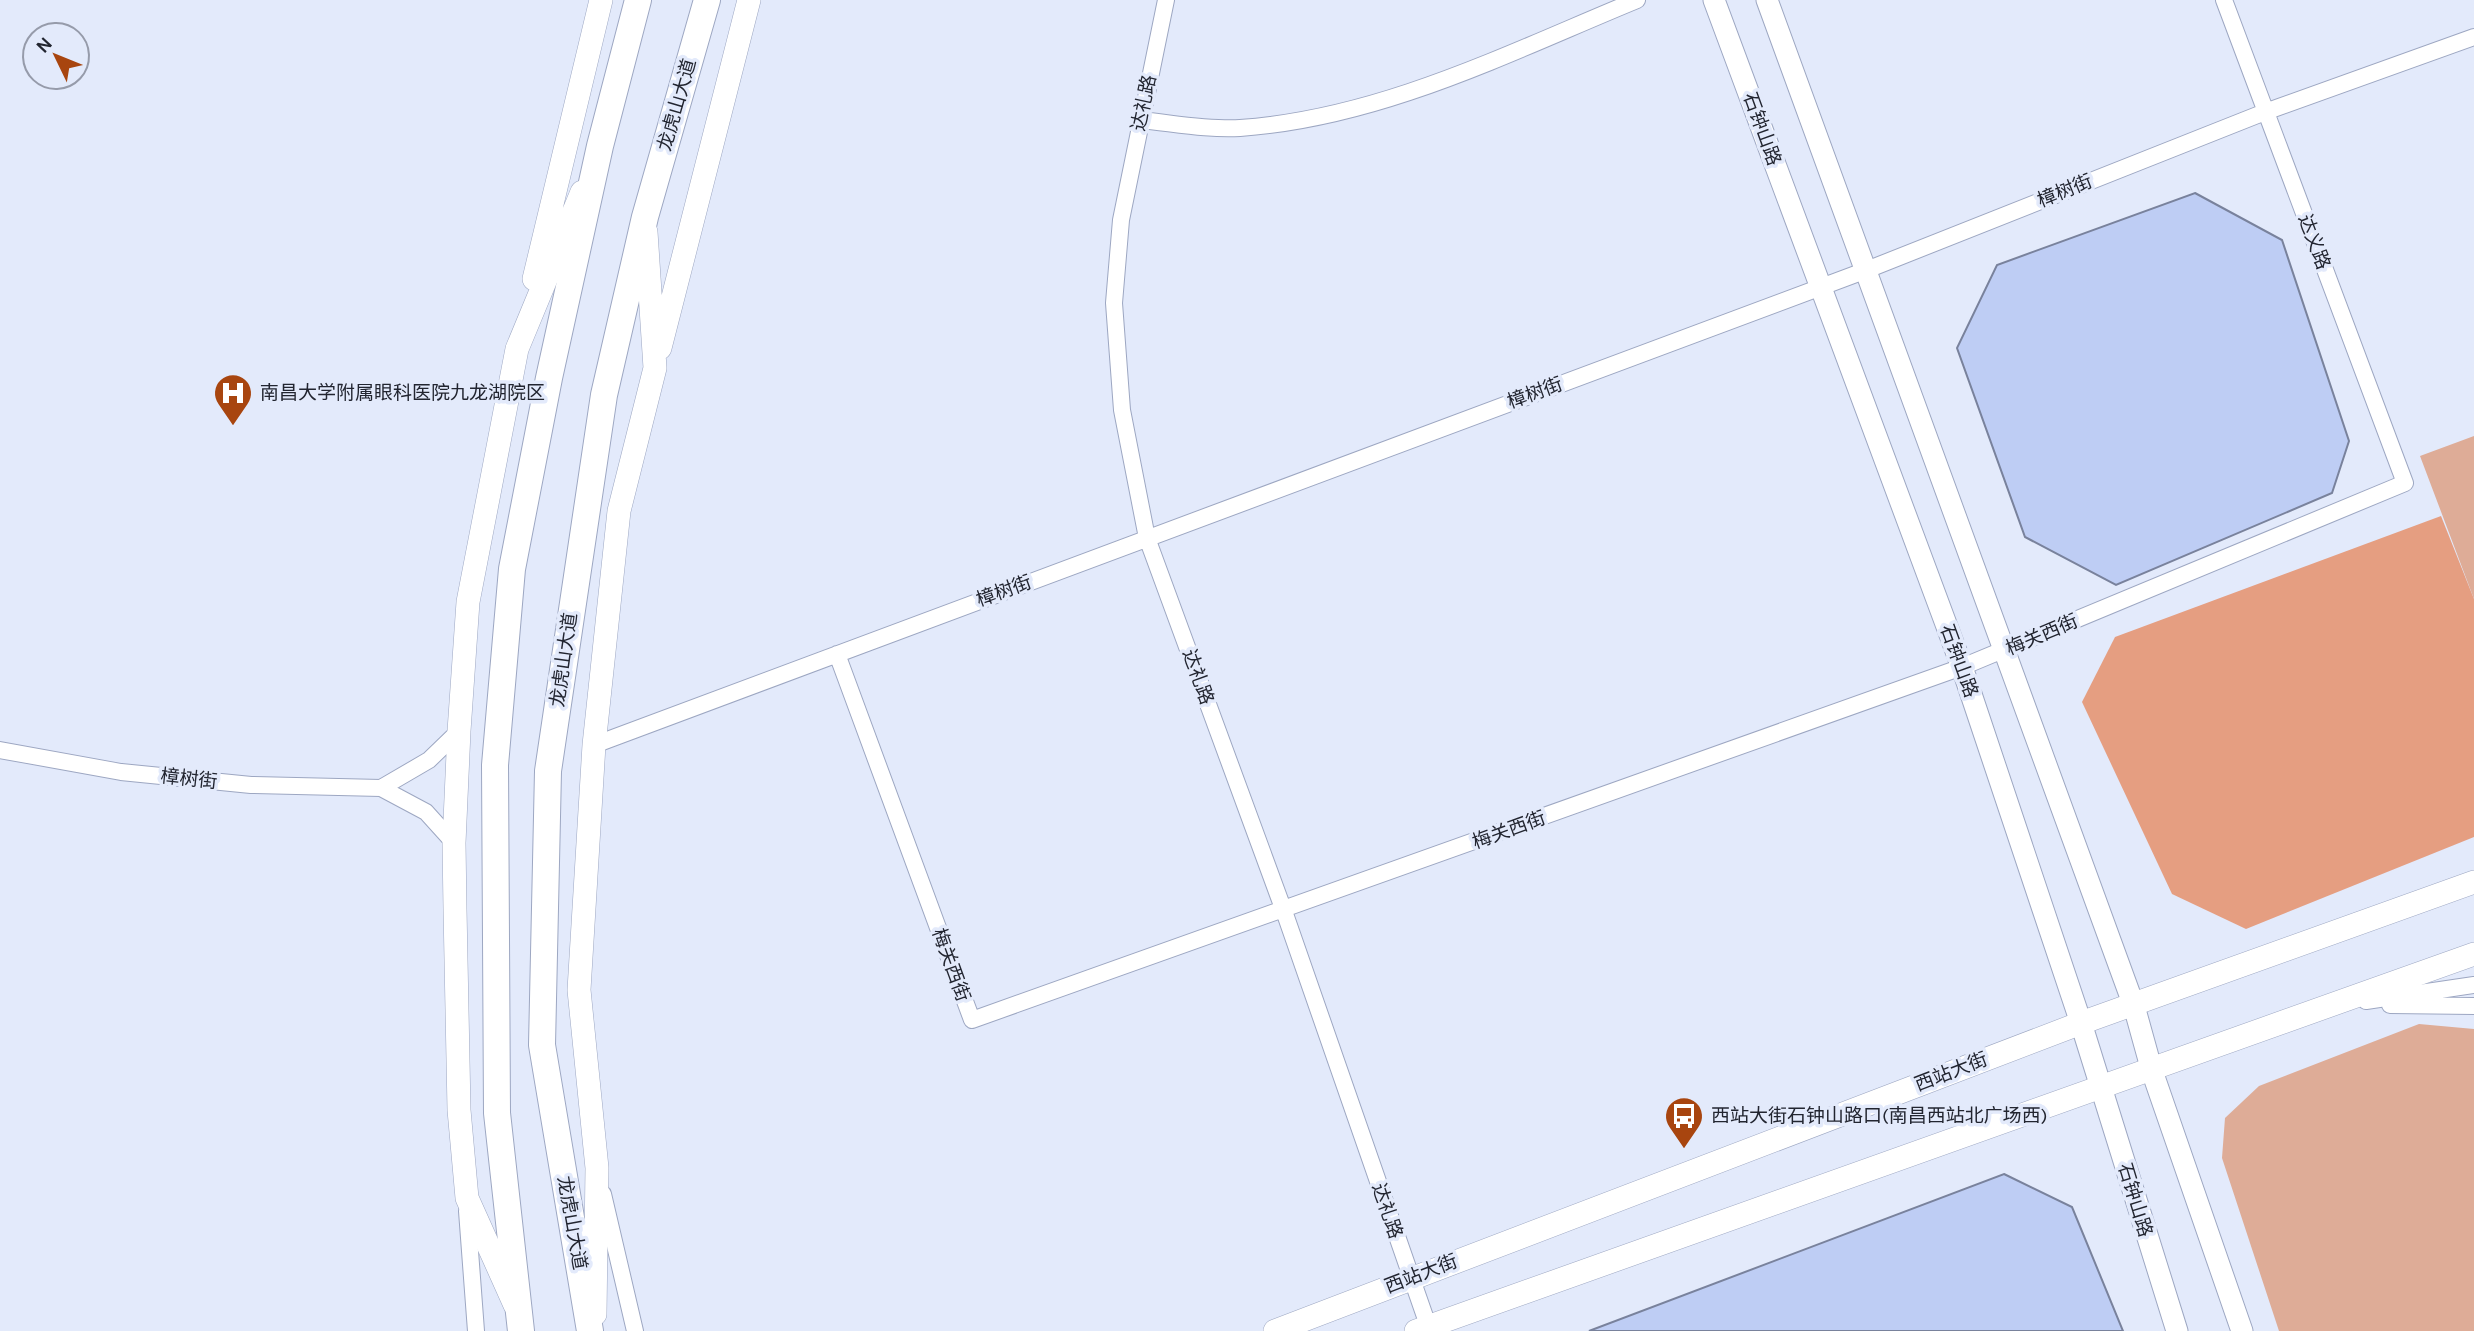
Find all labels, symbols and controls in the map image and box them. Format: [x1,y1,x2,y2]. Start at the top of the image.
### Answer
north arrow [21,21,91,91]
text: N [32,33,57,58]
street label: 龙虎山大道 [653,56,701,154]
street label: 达礼路 [1127,73,1161,133]
street label: 石钟山路 [1739,90,1785,168]
street label: 樟树街 [2034,170,2096,212]
street label: 达义路 [2294,211,2334,273]
hospital icon: 南昌大学附属眼科医院九龙湖院区 [212,372,254,427]
street label: 樟树街 [1504,373,1566,413]
place label: 南昌大学附属眼科医院九龙湖院区 [260,382,545,404]
street label: 樟树街 [973,571,1035,611]
street label: 梅关西街 [2003,610,2081,660]
street label: 龙虎山大道 [546,611,582,709]
street label: 石钟山路 [1936,622,1982,700]
street label: 达礼路 [1178,646,1218,708]
street label: 樟树街 [159,765,219,793]
street label: 梅关西街 [1470,807,1548,853]
street label: 梅关西街 [928,926,974,1004]
street label: 西站大街 [1912,1048,1990,1096]
bus stop icon: 西站大街石钟山路口(南昌西站北广场西) [1663,1095,1705,1150]
place label: 西站大街石钟山路口(南昌西站北广场西) [1711,1105,2048,1127]
street label: 石钟山路 [2113,1160,2157,1240]
street label: 龙虎山大道 [553,1174,591,1272]
street label: 达礼路 [1367,1180,1407,1242]
street label: 西站大街 [1382,1250,1460,1298]

